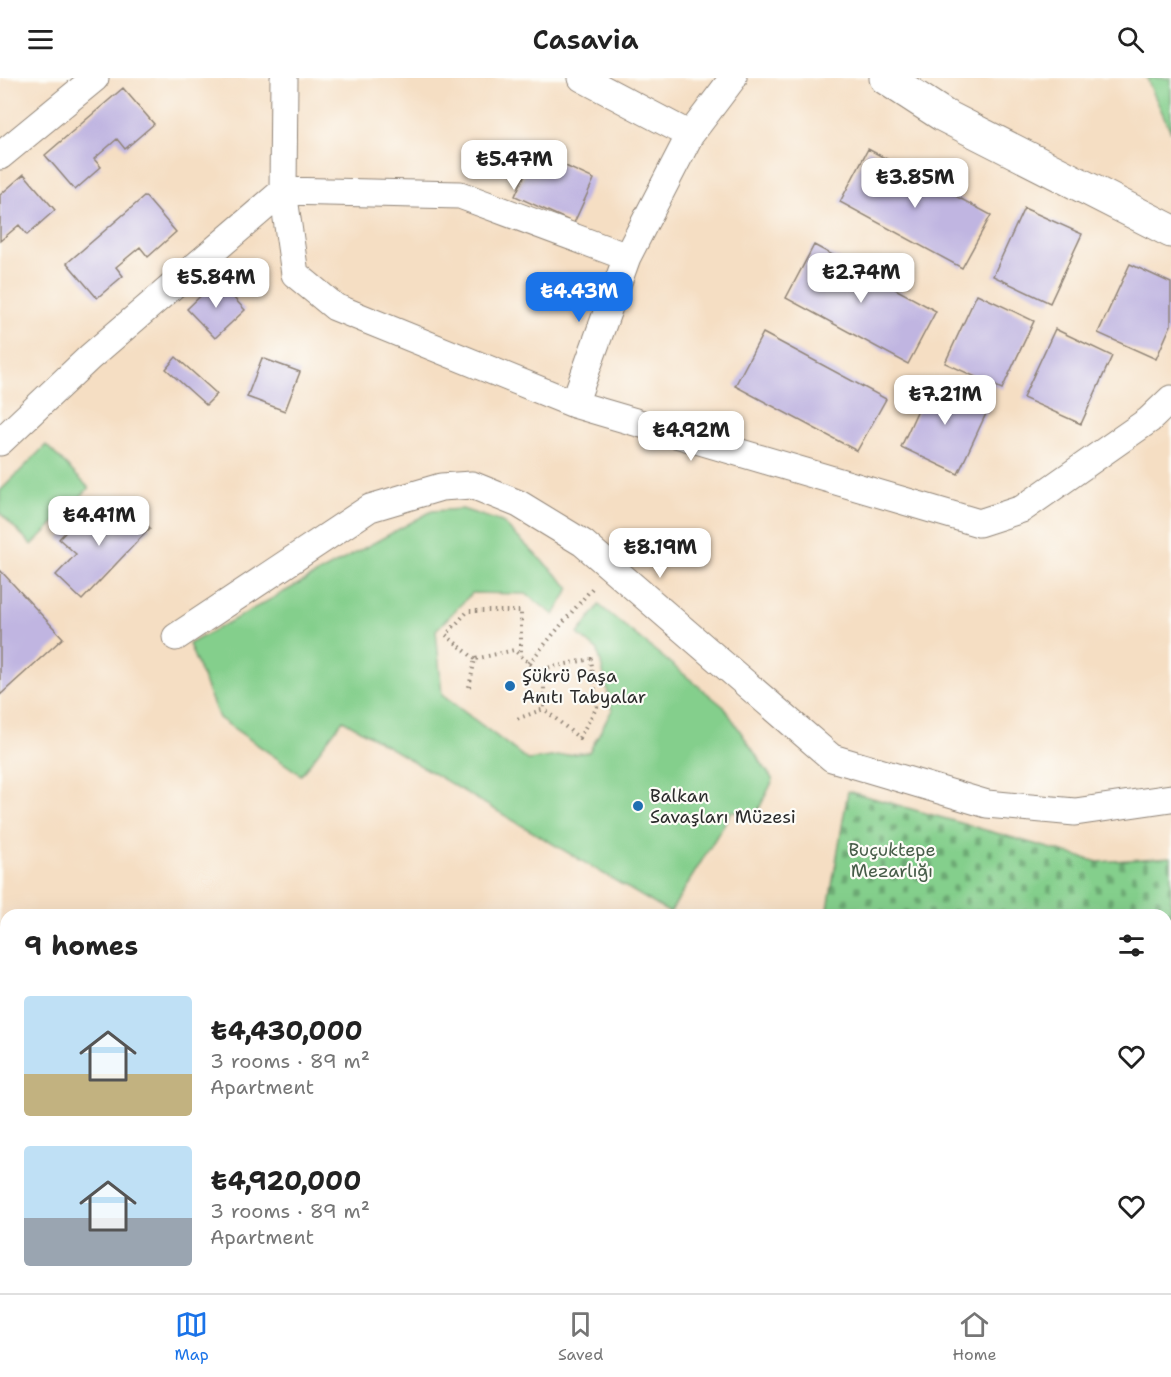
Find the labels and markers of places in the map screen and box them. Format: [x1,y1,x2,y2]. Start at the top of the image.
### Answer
pin: ₺5.47M [465,140,563,191]
pin: ₺3.85M [866,158,964,209]
pin: ₺2.74M [812,253,910,304]
pin: ₺5.84M [167,258,265,309]
pin: ₺4.43M [530,272,628,323]
pin: ₺7.21M [896,375,994,426]
pin: ₺4.92M [642,411,740,462]
pin: ₺4.41M [50,496,148,547]
pin: ₺8.19M [611,528,709,579]
place label: Şükrü Paşa Anıtı Tabyalar [522,664,646,709]
marker: Şükrü Paşa Anıtı Tabyalar [503,679,517,693]
place label: Balkan Savaşları Müzesi [650,784,796,829]
marker: Balkan Savaşları Müzesi [631,799,645,813]

